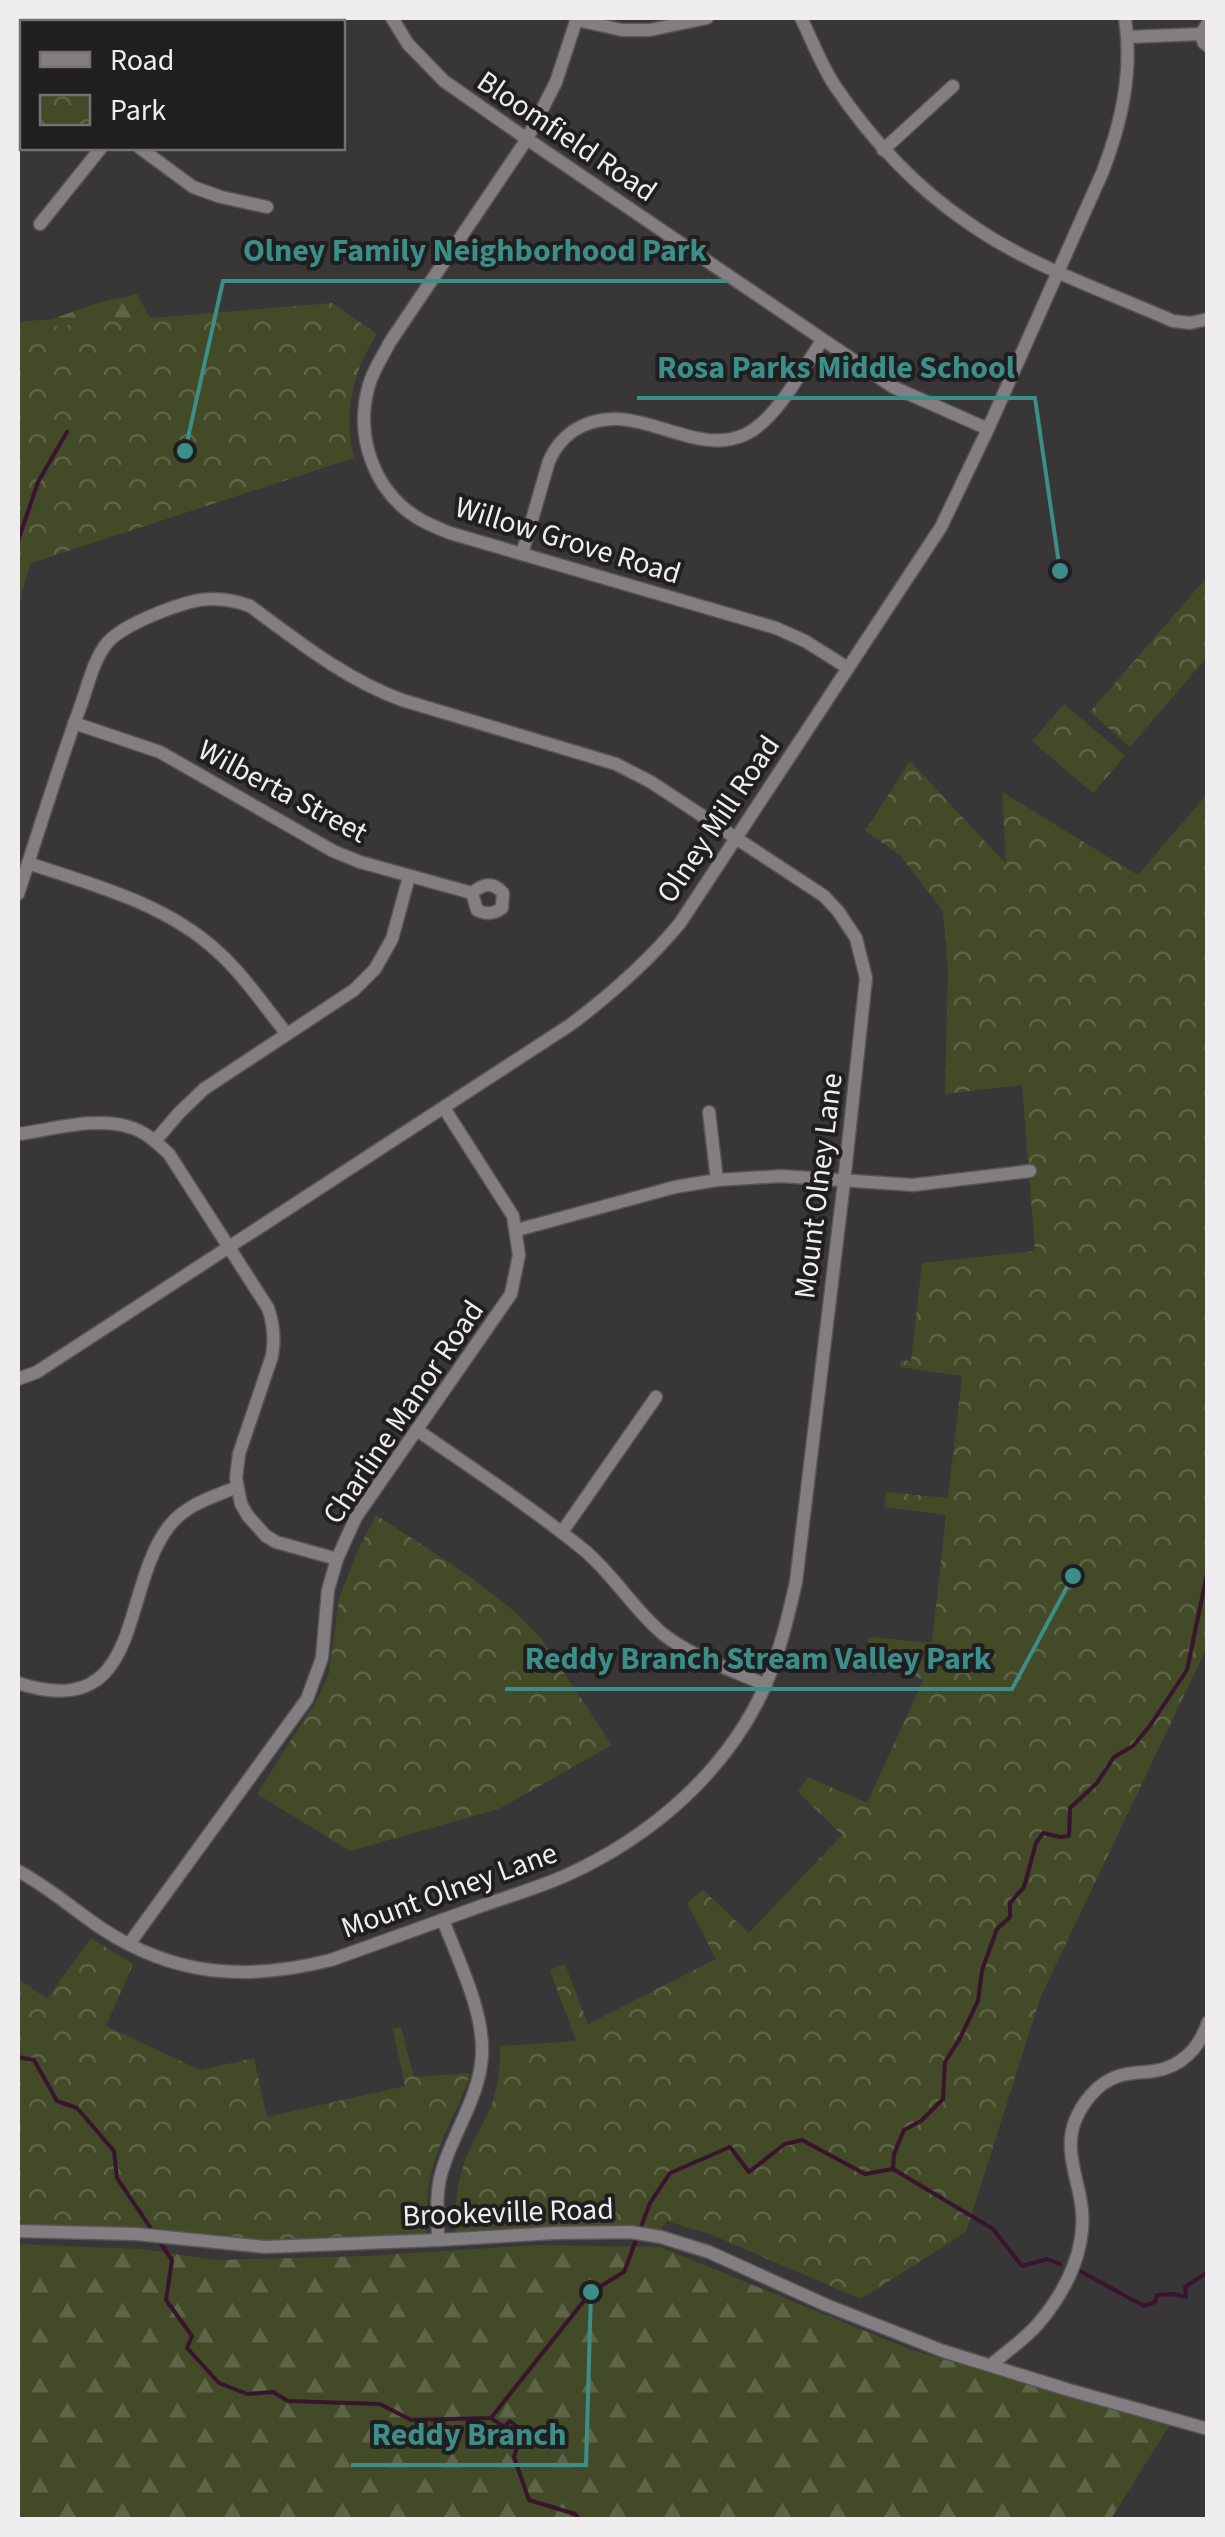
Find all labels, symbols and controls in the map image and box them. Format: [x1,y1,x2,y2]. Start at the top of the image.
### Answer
legend [20,20,345,150]
text: Road [110,39,174,82]
street label: Bloomfield Road [468,60,665,213]
text: Park [110,89,166,132]
callout: Olney Family Neighborhood Park [223,219,727,281]
text: Olney Family Neighborhood Park [243,228,708,274]
callout: Rosa Parks Middle School [637,336,1035,398]
text: Rosa Parks Middle School [657,345,1015,391]
street label: Willow Grove Road [450,486,686,595]
street label: Olney Mill Road [646,727,790,912]
street label: Wilberta Street [190,729,375,854]
street label: Mount Olney Lane [783,1071,854,1301]
street label: Charline Manor Road [312,1292,494,1533]
callout: Reddy Branch Stream Valley Park [505,1627,1012,1689]
text: Reddy Branch Stream Valley Park [525,1636,992,1682]
street label: Mount Olney Lane [335,1831,563,1949]
street label: Brookeville Road [402,2187,614,2238]
callout: Reddy Branch [351,2403,586,2465]
text: Reddy Branch [371,2412,567,2458]

